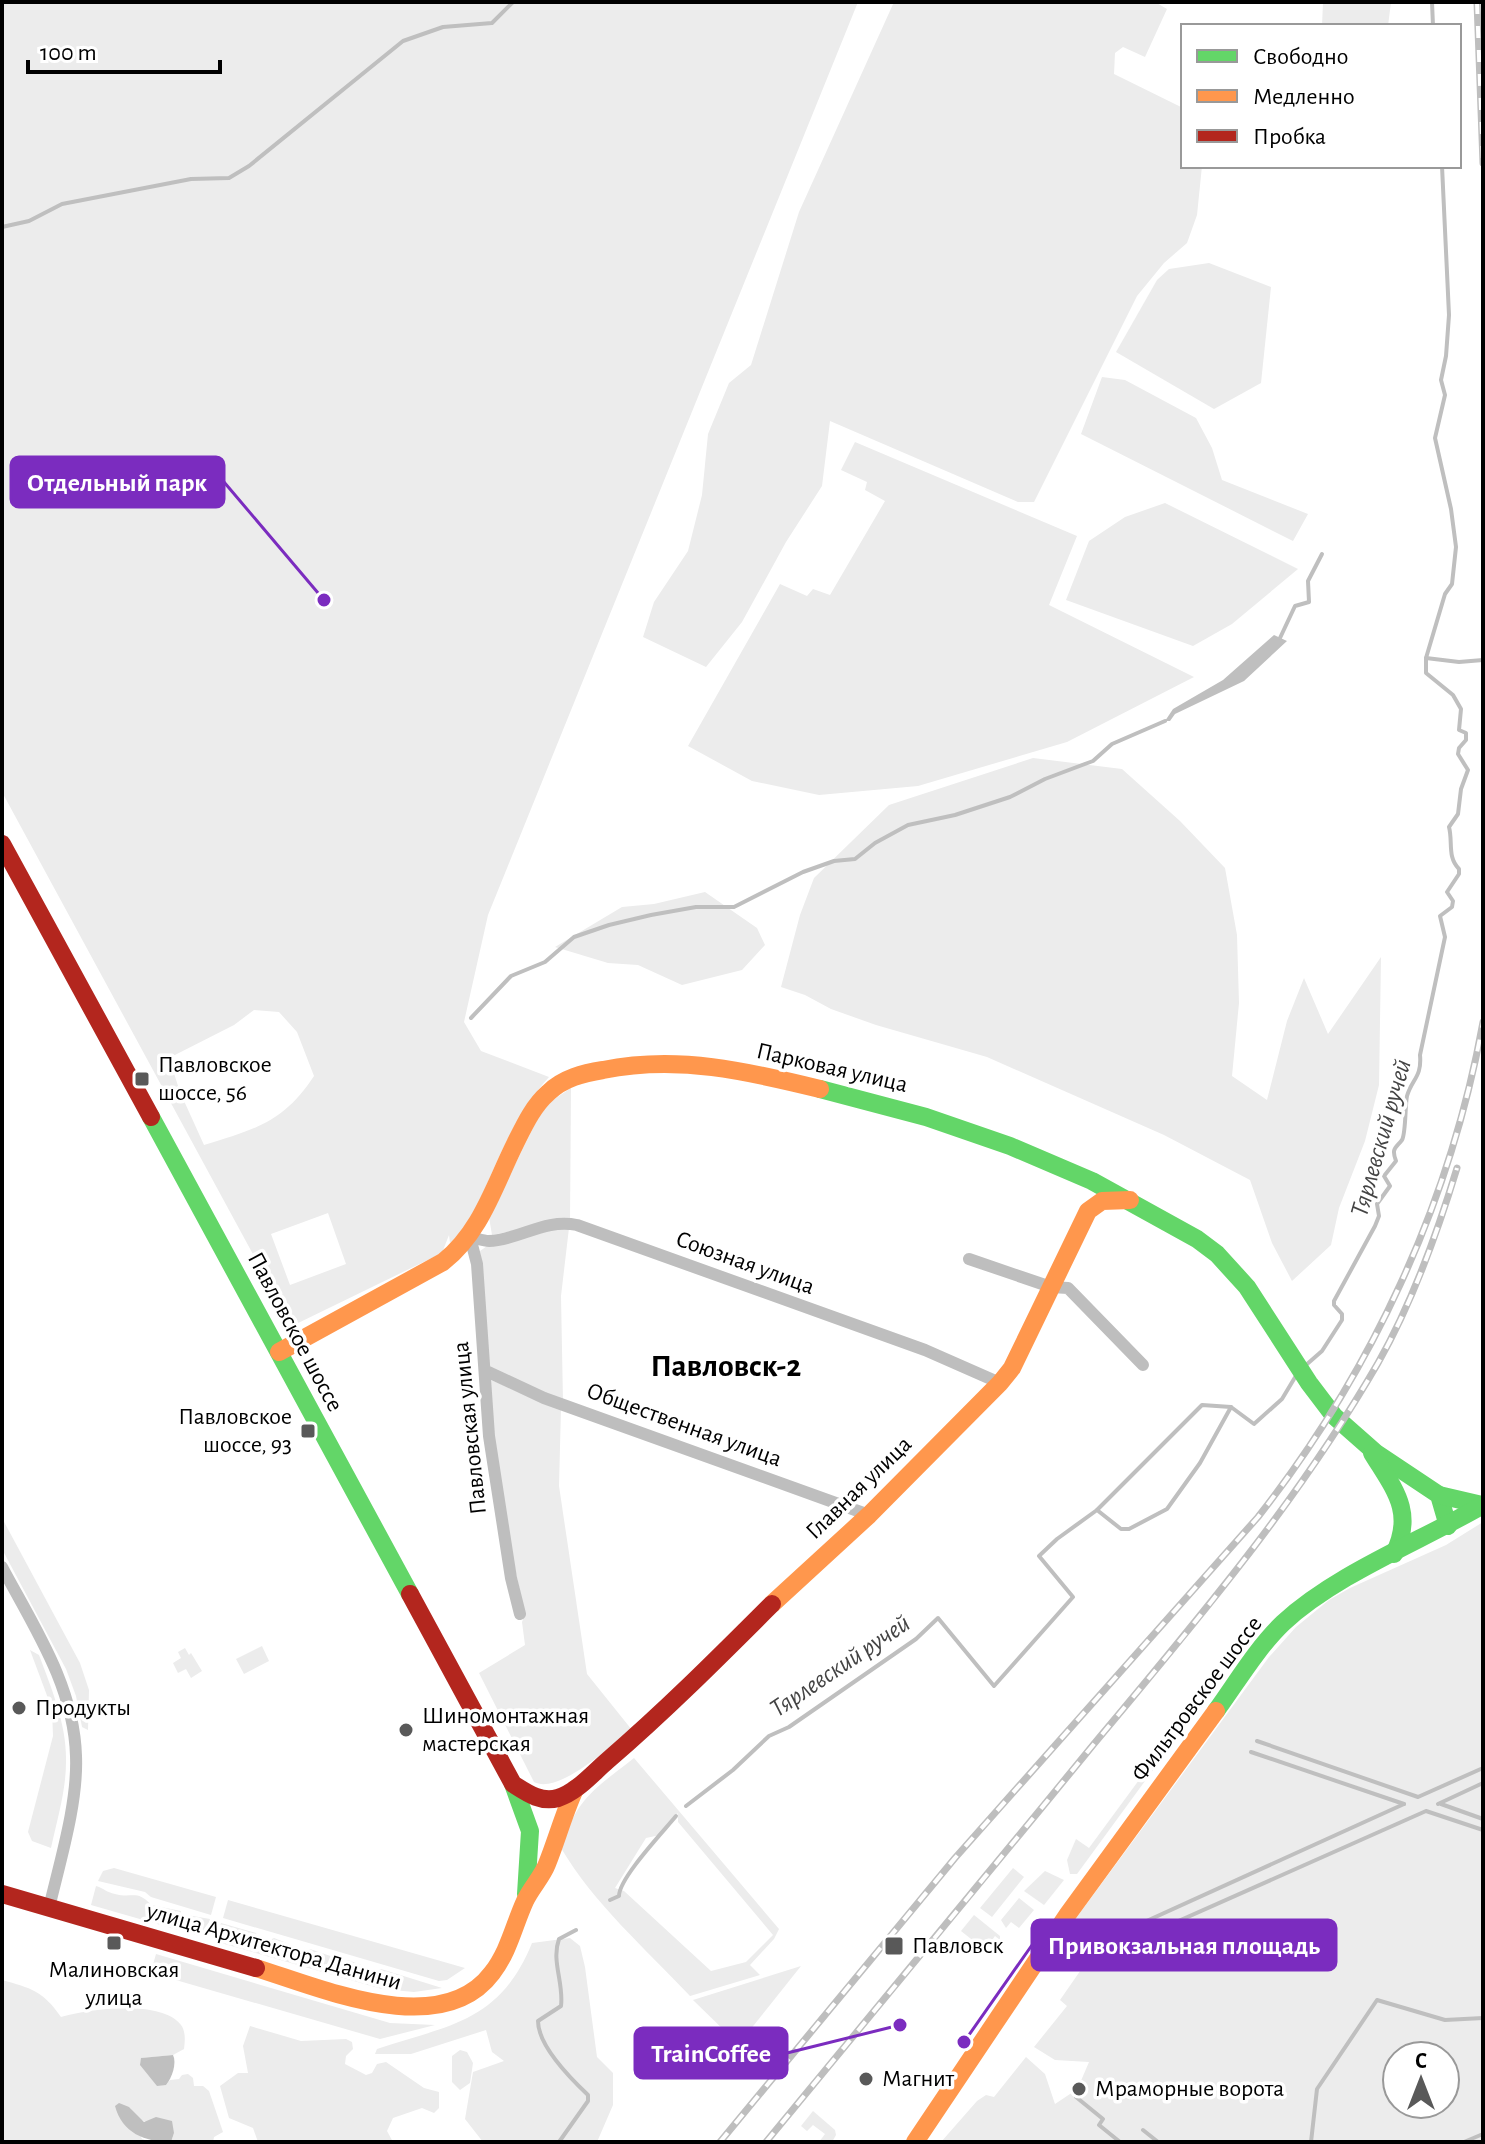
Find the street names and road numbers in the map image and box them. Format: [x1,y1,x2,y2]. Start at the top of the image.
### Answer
street label: Парковая улица [754,1039,910,1097]
street label: Союзная улица [672,1227,818,1299]
street label: Павловское шоссе [243,1248,347,1416]
street label: Павловская улица [449,1340,491,1516]
street label: Общественная улица [583,1379,785,1471]
street label: Главная улица [802,1432,916,1544]
street label: Фильтровское шоссе [1127,1612,1267,1786]
street label: улица Архитектора Данини [143,1899,404,1995]

